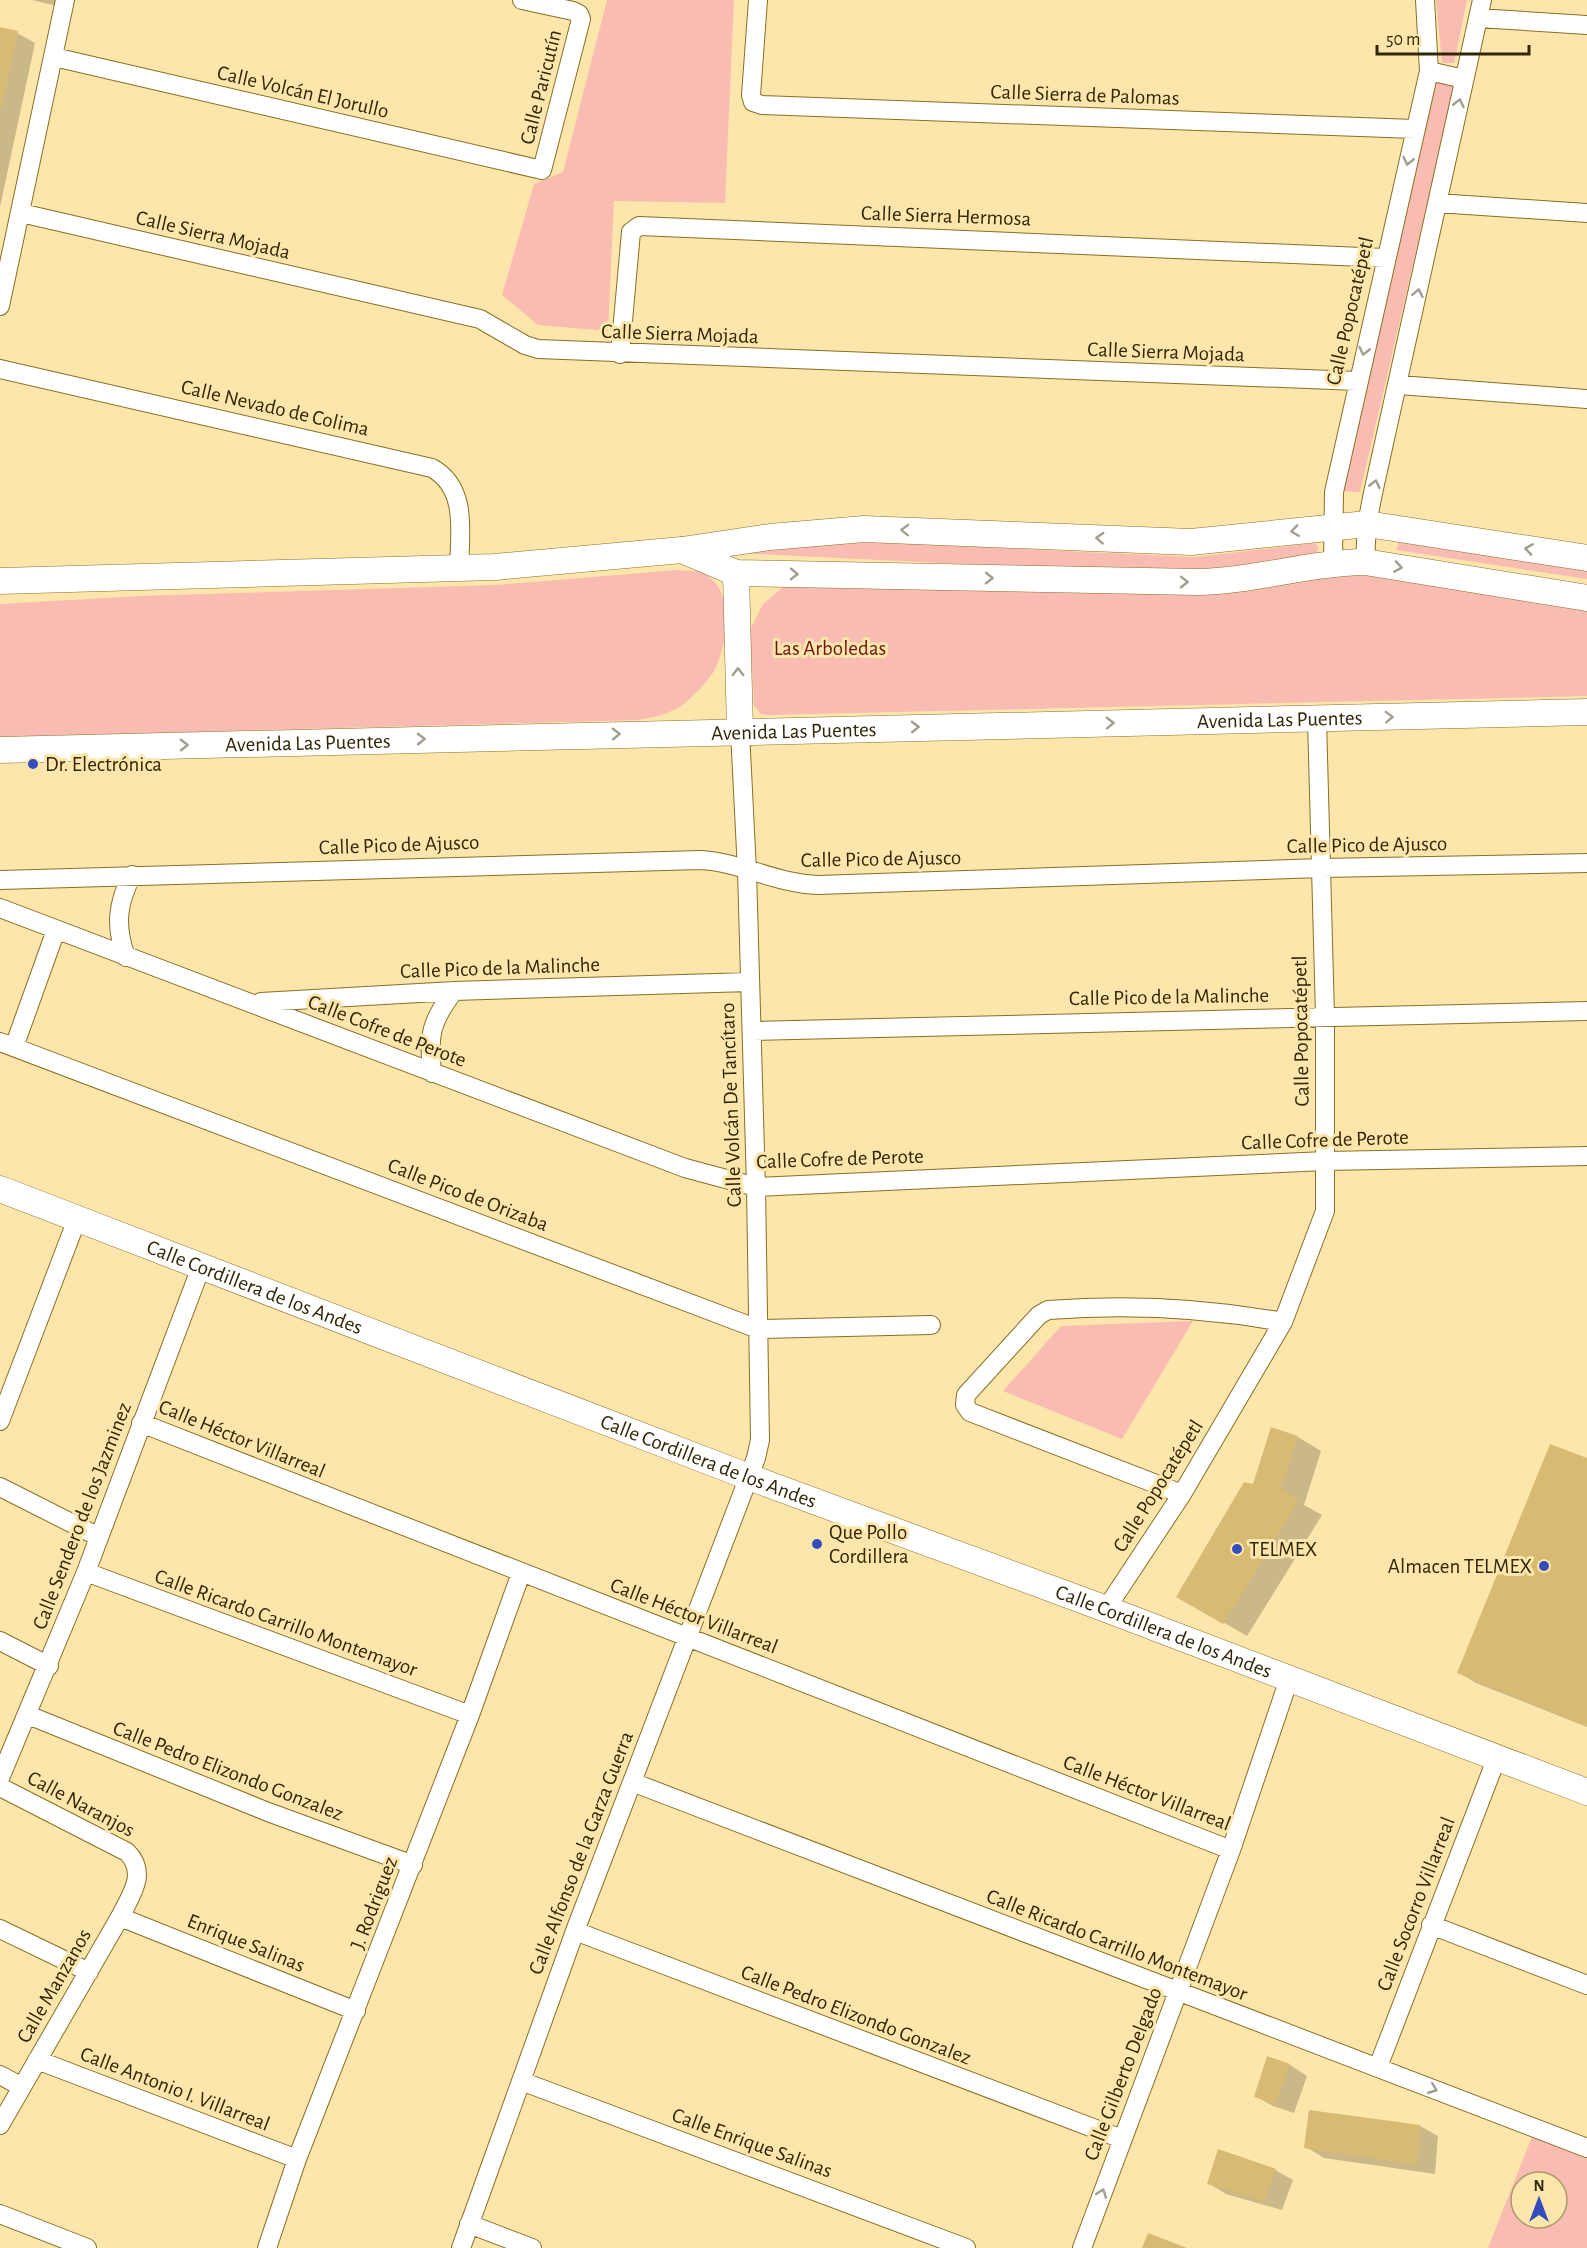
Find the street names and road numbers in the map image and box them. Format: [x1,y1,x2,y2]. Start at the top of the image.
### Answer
street label: Calle Paricutín [517,28,565,146]
street label: Calle Volcán El Jorullo [215,62,391,122]
street label: Calle Sierra de Palomas [990,81,1180,109]
street label: Calle Sierra Hermosa [861,203,1032,229]
street label: Calle Sierra Mojada [134,207,292,263]
street label: Calle Popocatépetl [1323,235,1377,387]
street label: Calle Sierra Mojada [601,321,759,347]
street label: Calle Sierra Mojada [1087,339,1245,365]
street label: Calle Nevado de Colima [179,376,371,440]
street label: Avenida Las Puentes [1197,707,1363,732]
street label: Avenida Las Puentes [711,719,877,743]
street label: Avenida Las Puentes [225,730,391,755]
street label: Calle Pico de Ajusco [318,832,480,858]
street label: Calle Pico de Ajusco [1287,833,1447,857]
street label: Calle Pico de Ajusco [801,847,961,871]
street label: Calle Pico de la Malinche [400,954,600,982]
street label: Calle Popocatépetl [1289,955,1313,1107]
street label: Calle Pico de la Malinche [1069,985,1269,1009]
street label: Calle Cofre de Perote [305,991,469,1071]
street label: Calle Volcán De Tancítaro [717,1002,745,1208]
street label: Calle Cofre de Perote [1241,1127,1409,1153]
street label: Calle Cofre de Perote [756,1146,924,1172]
street label: Calle Pico de Orizaba [385,1155,551,1235]
street label: Calle Cordillera de los Andes [144,1236,366,1338]
street label: Calle Héctor Villarreal [156,1396,328,1482]
street label: Calle Sendero de los Jazminez [29,1400,135,1632]
street label: Calle Cordillera de los Andes [598,1410,819,1512]
street label: Calle Popocatépetl [1109,1416,1207,1556]
street label: Calle Ricardo Carrillo Montemayor [152,1566,420,1680]
street label: Calle Héctor Villarreal [607,1574,781,1658]
street label: Calle Cordillera de los Andes [1053,1581,1275,1682]
street label: Calle Pedro Elizondo Gonzalez [110,1717,346,1825]
street label: Calle Alfonso de la Garza Guerra [525,1728,637,1977]
street label: Calle Héctor Villarreal [1060,1751,1234,1835]
street label: Calle Naranjos [24,1767,138,1841]
street label: Calle Socorro Villarreal [1373,1814,1459,1994]
street label: J. Rodriguez [347,1854,401,1952]
street label: Calle Ricardo Carrillo Montemayor [984,1885,1251,2005]
street label: Enrique Salinas [184,1910,308,1976]
street label: Calle Manzanos [13,1925,95,2047]
street label: Calle Pedro Elizondo Gonzalez [738,1961,974,2069]
street label: Calle Gilberto Delgado [1080,1984,1166,2164]
street label: Calle Antonio I. Villarreal [77,2043,273,2135]
street label: Calle Enrique Salinas [669,2104,835,2182]

